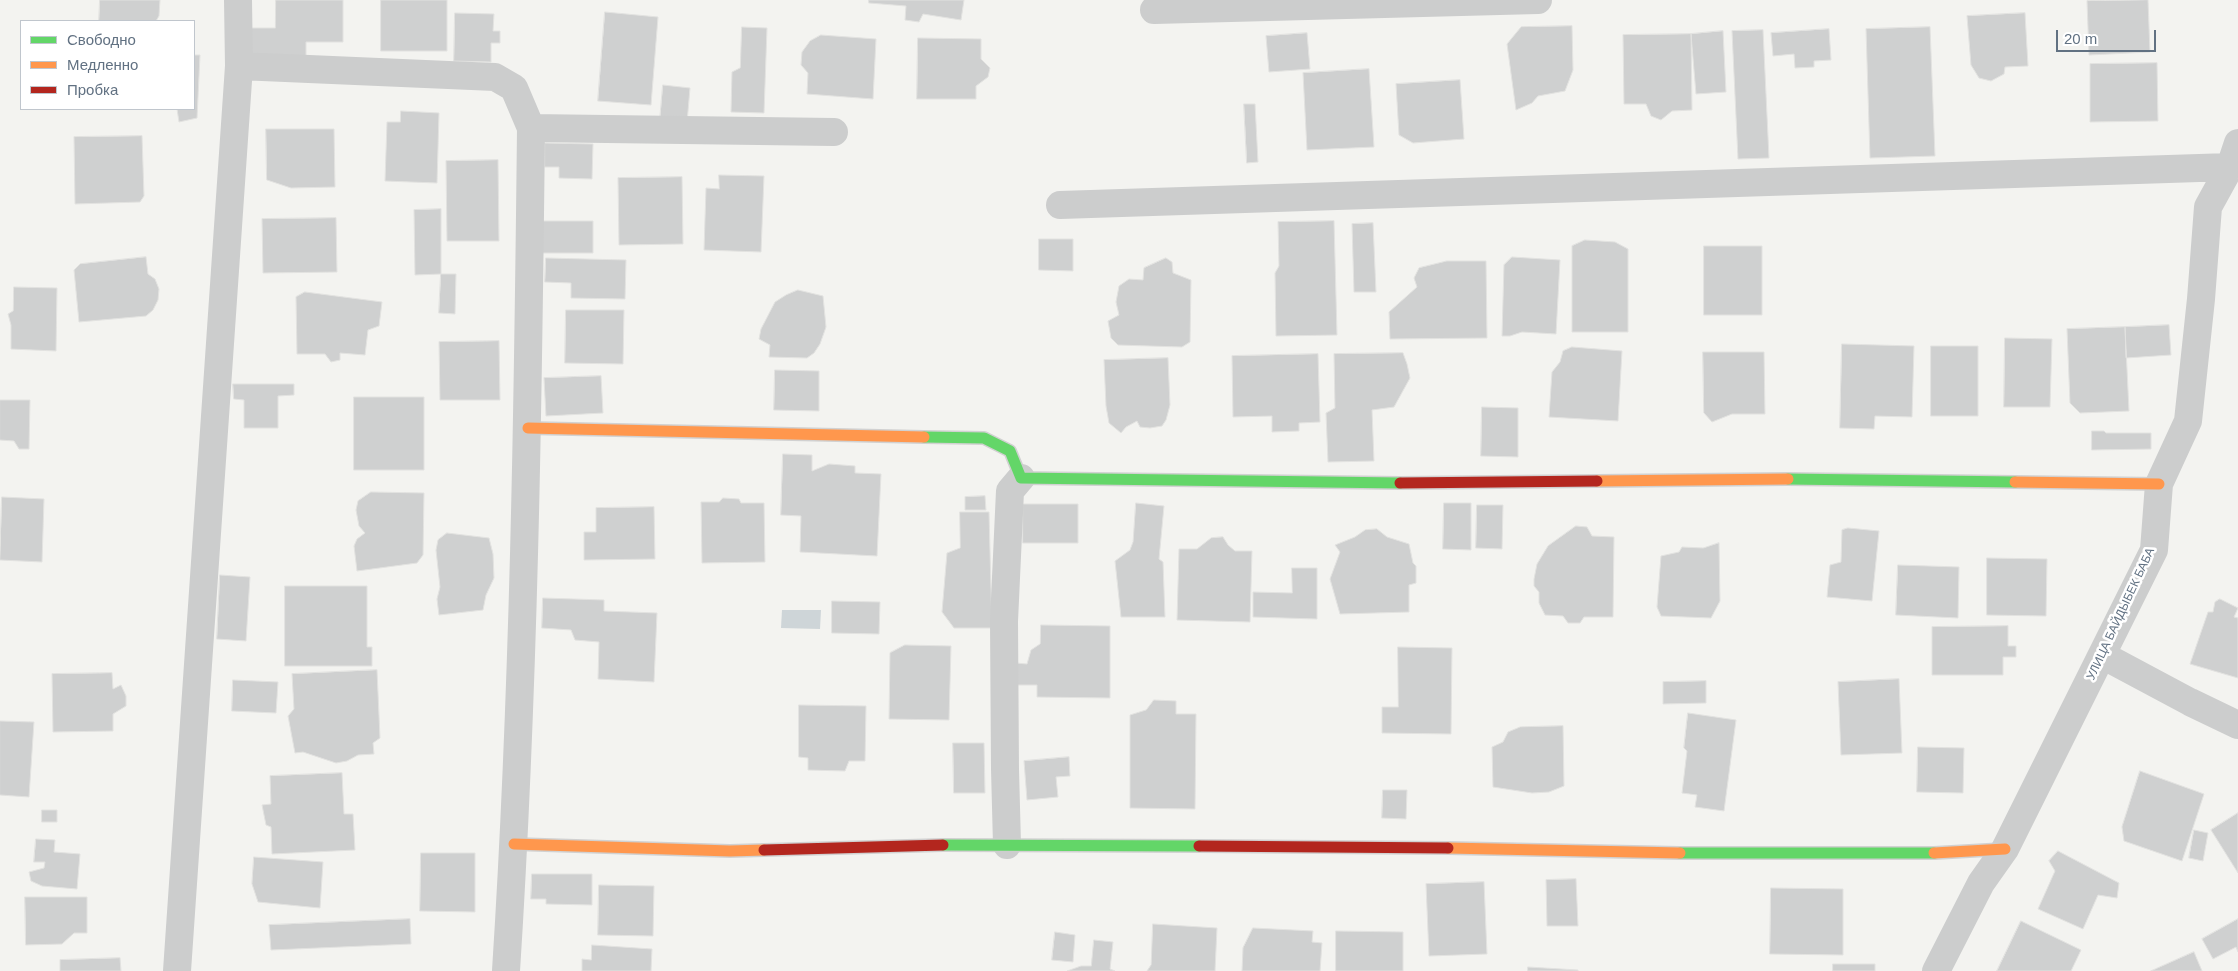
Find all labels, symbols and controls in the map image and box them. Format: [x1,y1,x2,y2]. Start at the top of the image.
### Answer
legend [20,20,195,110]
scale bar [2058,20,2158,52]
text: 20 m [2064,30,2097,47]
text: Свободно [67,31,136,48]
text: Медленно [67,56,138,73]
text: Пробка [67,81,118,98]
street label: УЛИЦА БАЙДЫБЕК БАБА [2084,546,2158,682]

